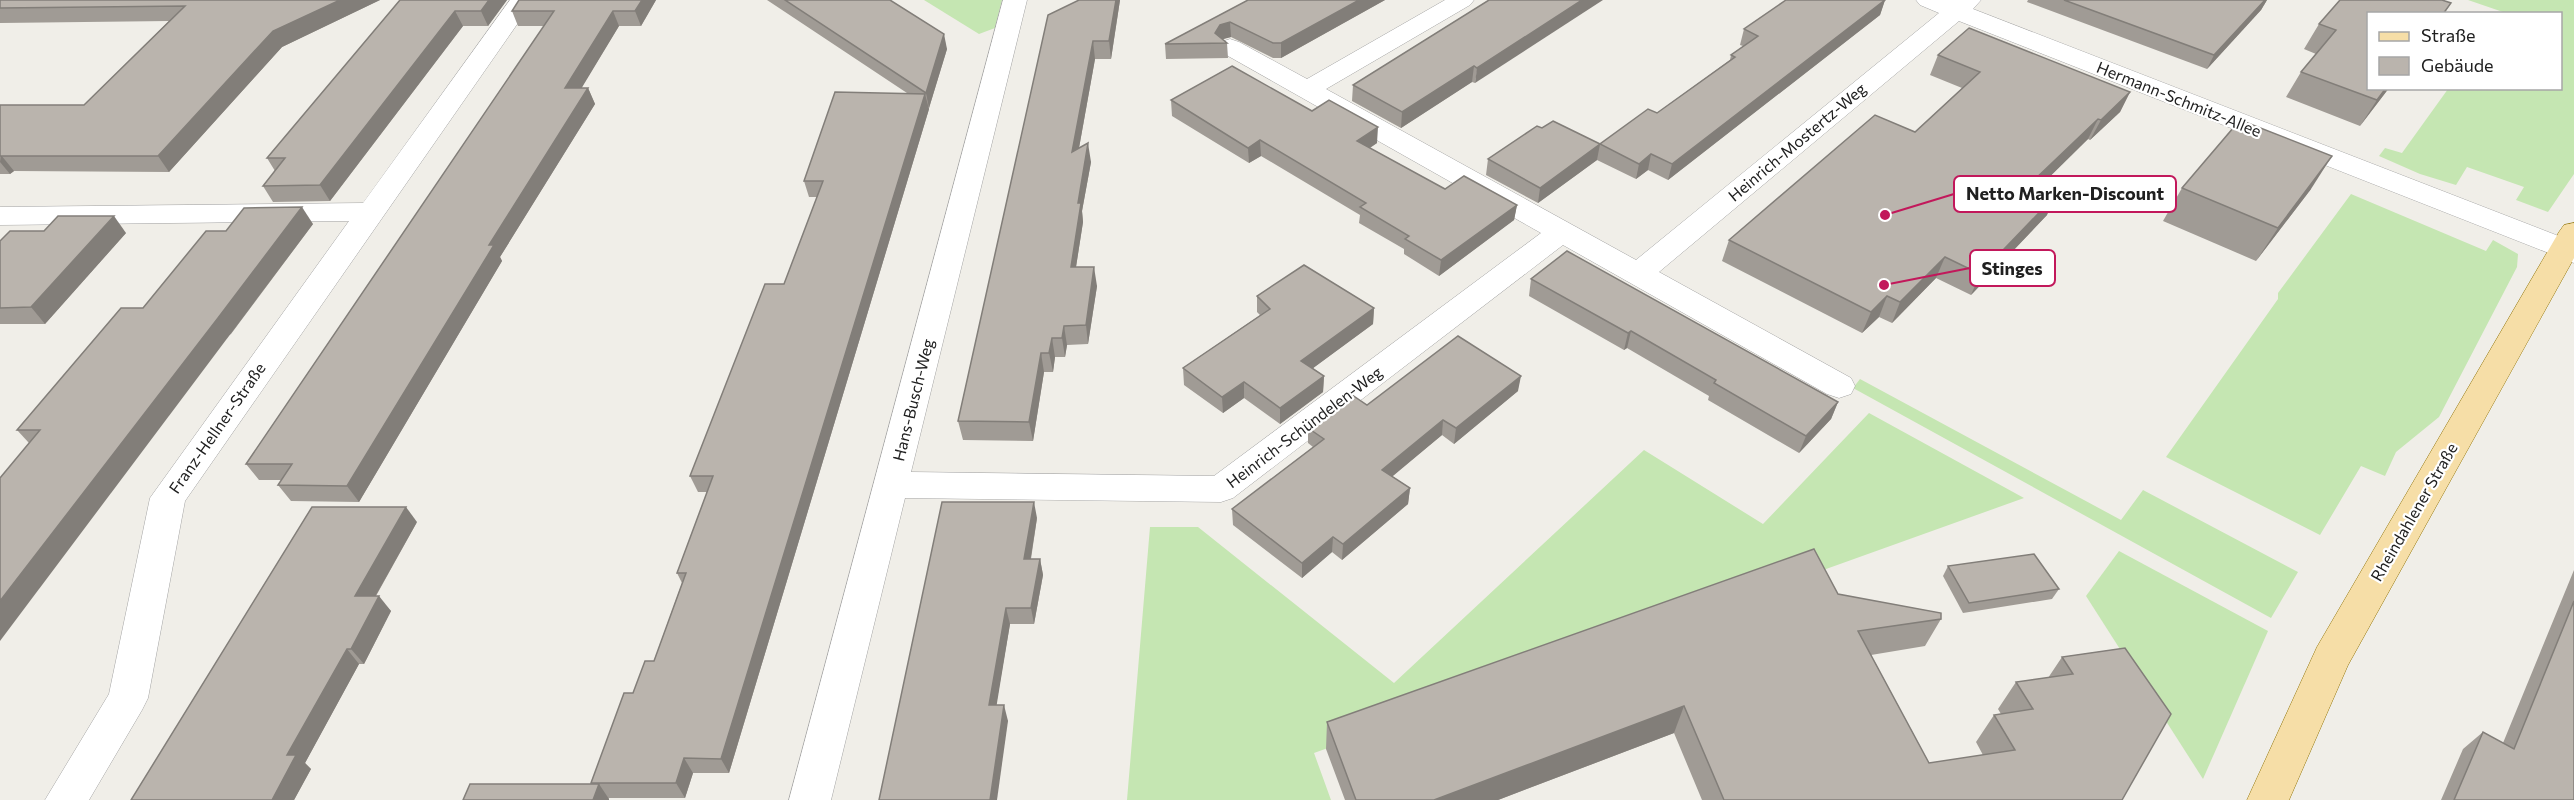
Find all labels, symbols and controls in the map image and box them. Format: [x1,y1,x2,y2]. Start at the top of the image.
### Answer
legend [2367,12,2562,90]
text: Straße [2421,24,2476,46]
text: Gebäude [2421,54,2494,76]
street label: Hermann-Schmitz-Allee [2094,57,2264,140]
street label: Heinrich-Mostertz-Weg [1724,78,1870,205]
callout: Netto Marken-Discount [1954,176,2176,212]
text: Netto Marken-Discount [1966,182,2164,204]
callout: Stinges [1970,250,2055,286]
text: Stinges [1981,257,2043,279]
street label: Hans-Busch-Weg [888,336,937,463]
street label: Franz-Hellner-Straße [164,359,269,497]
street label: Heinrich-Schündelen-Weg [1222,362,1386,491]
street label: Rheindahlener Straße [2366,439,2461,584]

